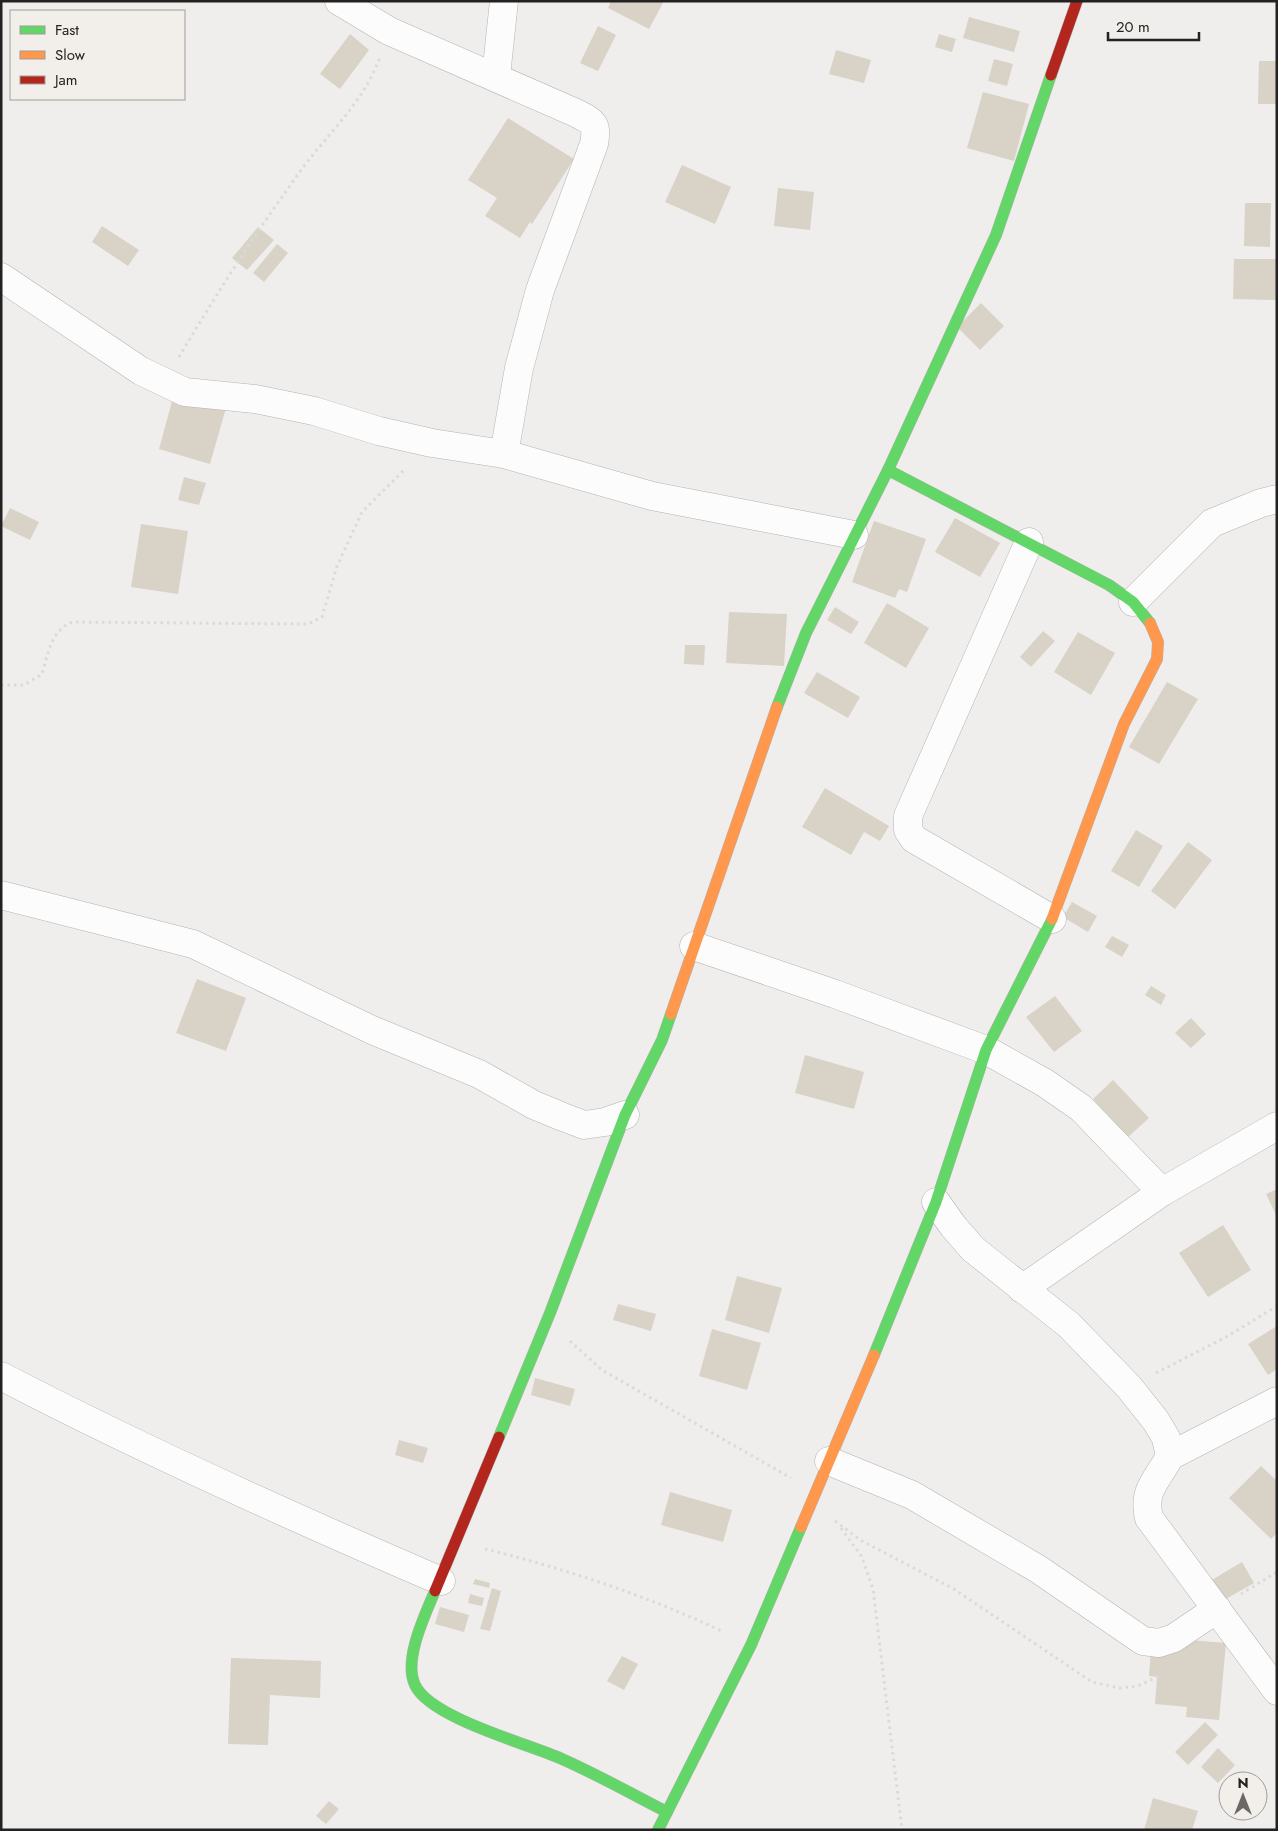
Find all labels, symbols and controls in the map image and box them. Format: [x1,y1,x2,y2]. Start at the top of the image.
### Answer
legend [10,10,185,100]
scale bar [1108,10,1199,42]
text: 20 m [1116,16,1150,38]
text: Fast [55,19,79,41]
text: Slow [55,44,86,66]
text: Jam [53,69,78,91]
north arrow [1218,1771,1268,1821]
text: N [1237,1773,1249,1793]

